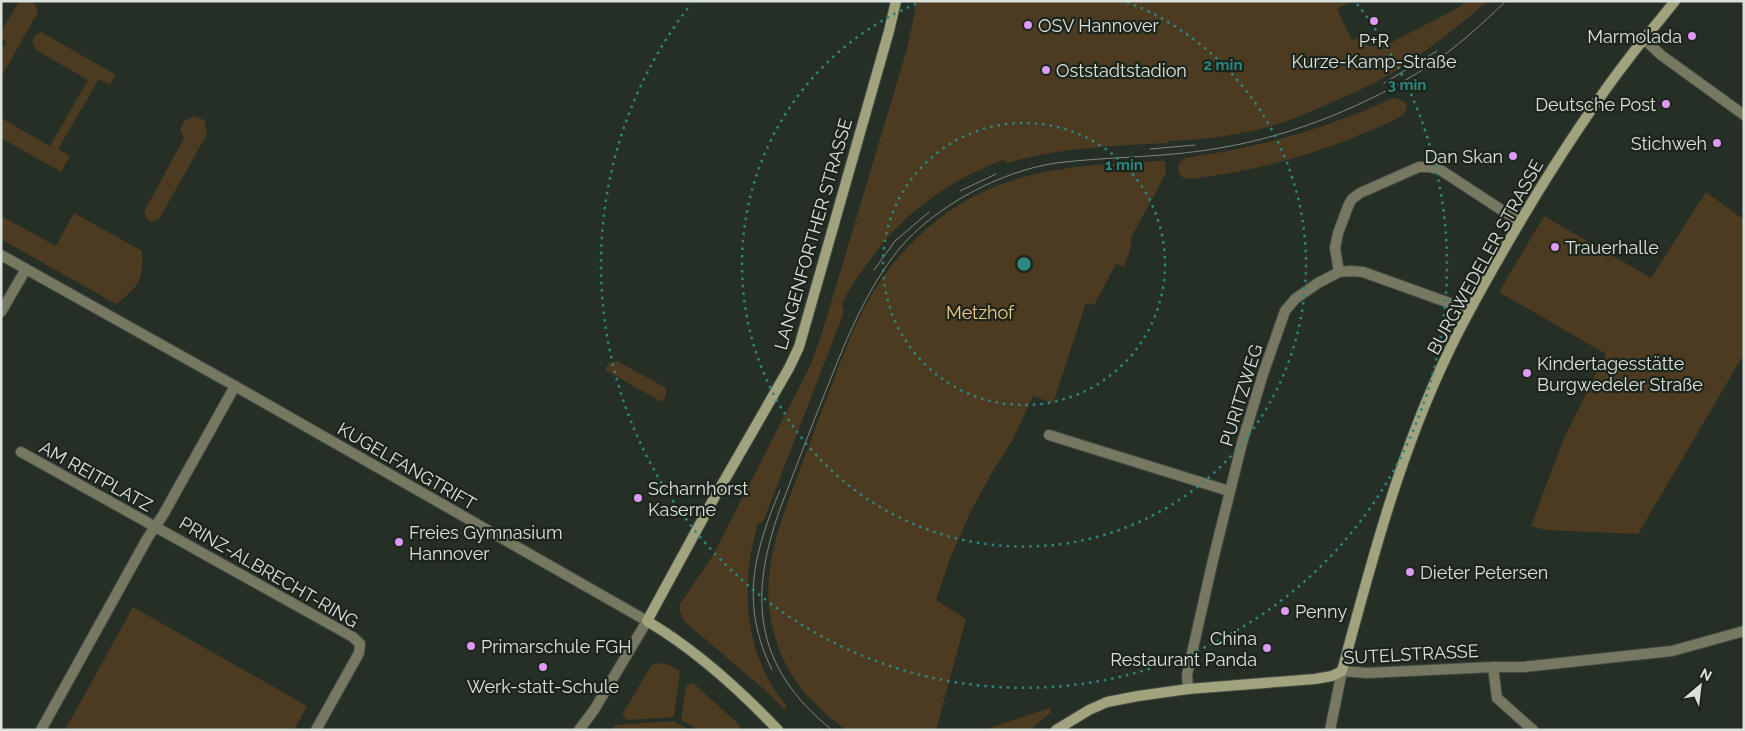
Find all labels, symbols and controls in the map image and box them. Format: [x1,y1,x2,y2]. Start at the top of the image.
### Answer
place label: OSV Hannover [1038,15,1160,36]
marker: P+R Kurze-Kamp-Straße [1368,15,1380,27]
marker: OSV Hannover [1022,19,1034,31]
place label: Marmolada [1587,26,1682,47]
place label: P+R Kurze-Kamp-Straße [1291,30,1457,72]
marker: Marmolada [1686,30,1698,42]
text: 2 min [1204,56,1242,74]
place label: Oststadtstadion [1056,60,1187,81]
marker: Oststadtstadion [1040,64,1052,76]
text: 3 min [1388,76,1426,94]
place label: Deutsche Post [1535,94,1656,115]
marker: Deutsche Post [1660,98,1672,110]
street label: LANGENFORTHER STRASSE [770,116,856,352]
place label: Stichweh [1631,133,1707,154]
marker: Stichweh [1711,137,1723,149]
place label: Dan Skan [1425,146,1503,167]
marker: Dan Skan [1507,150,1519,162]
text: 1 min [1105,156,1143,174]
street label: BURGWEDELER STRASSE [1423,156,1547,358]
place label: Trauerhalle [1565,237,1659,258]
marker: Trauerhalle [1549,241,1561,253]
centre of rings [1015,255,1033,273]
park label: Metzhof [946,302,1015,323]
street label: PURITZWEG [1216,341,1266,449]
place label: Kindertagesstätte Burgwedeler Straße [1537,353,1703,395]
marker: Kindertagesstätte Burgwedeler Straße [1521,367,1533,379]
street label: KUGELFANGTRIFT [334,418,480,514]
street label: AM REITPLATZ [36,436,156,516]
place label: Scharnhorst Kaserne [648,478,748,520]
marker: Scharnhorst Kaserne [632,492,644,504]
street label: PRINZ-ALBRECHT-RING [176,512,362,632]
place label: Freies Gymnasium Hannover [409,522,562,564]
marker: Freies Gymnasium Hannover [393,536,405,548]
place label: Dieter Petersen [1420,562,1548,583]
marker: Dieter Petersen [1404,566,1416,578]
place label: Penny [1295,601,1347,622]
marker: Penny [1279,605,1291,617]
place label: China Restaurant Panda [1110,628,1257,670]
place label: Primarschule FGH [481,636,631,657]
marker: Primarschule FGH [465,640,477,652]
street label: SUTELSTRASSE [1343,640,1479,668]
marker: China Restaurant Panda [1261,642,1273,654]
marker: Werk-statt-Schule [537,661,549,673]
north arrow [1675,661,1725,711]
text: N [1698,665,1715,684]
place label: Werk-statt-Schule [467,676,620,697]

